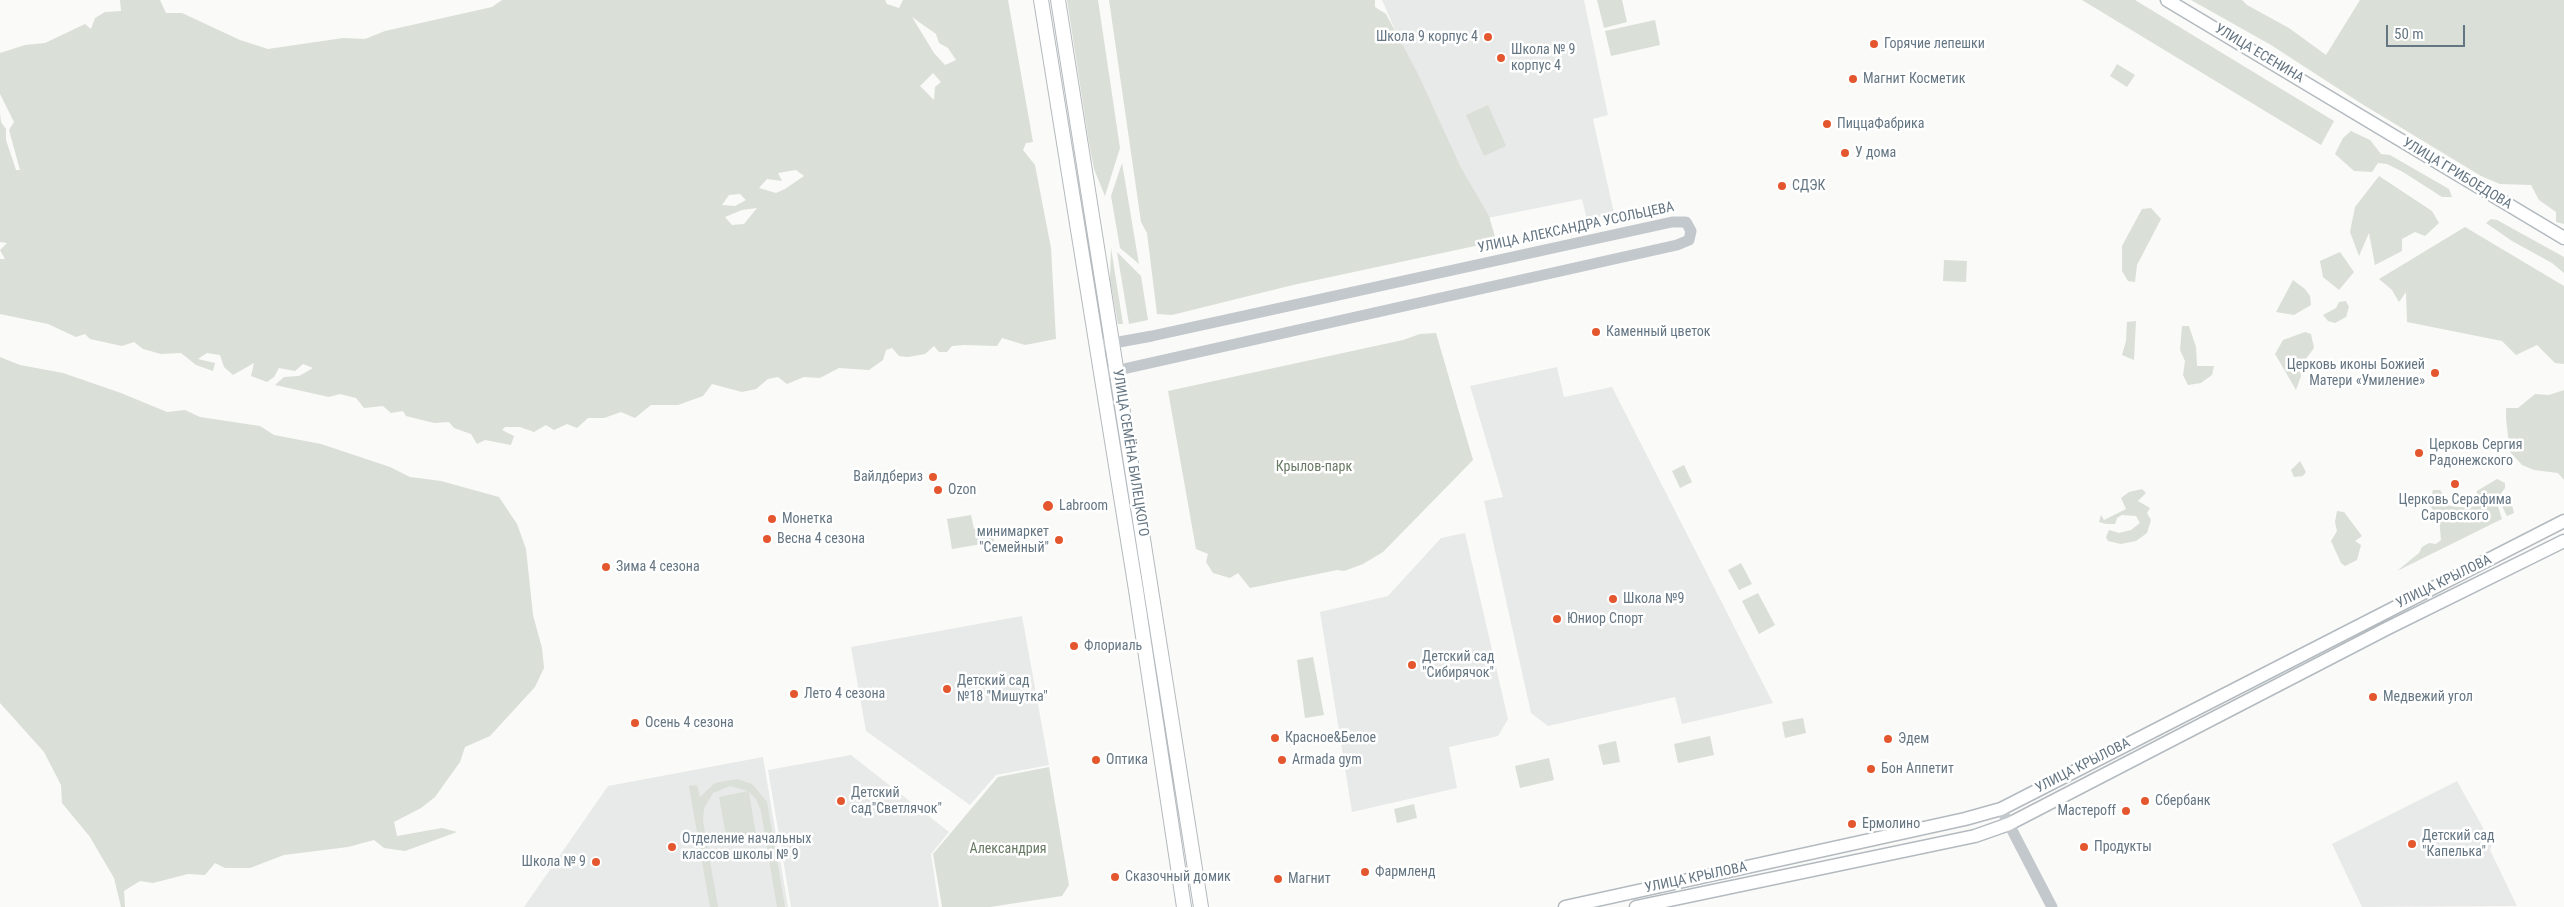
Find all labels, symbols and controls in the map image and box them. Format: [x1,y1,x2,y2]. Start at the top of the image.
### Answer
scale bar [2389,15,2468,47]
street label: УЛИЦА ЕСЕНИНА [2211,21,2307,87]
text: 50 m [2394,25,2424,43]
place label: Школа 9 корпус 4 [1376,29,1478,45]
marker: Школа 9 корпус 4 [1482,31,1494,43]
place label: Горячие лепешки [1884,36,1985,52]
marker: Горячие лепешки [1868,38,1880,50]
place label: Школа № 9 корпус 4 [1511,42,1576,74]
marker: Школа № 9 корпус 4 [1495,52,1507,64]
place label: Магнит Косметик [1863,71,1965,87]
marker: Магнит Косметик [1847,73,1859,85]
place label: ПиццаФабрика [1837,116,1925,132]
marker: ПиццаФабрика [1821,118,1833,130]
street label: УЛИЦА ГРИБОЕДОВА [2399,135,2515,213]
place label: У дома [1855,145,1896,161]
marker: У дома [1839,147,1851,159]
place label: СДЭК [1792,178,1825,194]
marker: СДЭК [1776,180,1788,192]
street label: УЛИЦА АЛЕКСАНДРА УСОЛЬЦЕВА [1476,199,1676,257]
place label: Каменный цветок [1606,324,1711,340]
marker: Каменный цветок [1590,326,1602,338]
place label: Церковь иконы Божией Матери «Умиление» [2287,357,2425,390]
marker: Церковь иконы Божией Матери «Умиление» [2429,367,2441,379]
street label: УЛИЦА СЕМЁНА БИЛЕЦКОГО [1108,368,1152,538]
place label: Церковь Сергия Радонежского [2429,437,2522,470]
marker: Церковь Сергия Радонежского [2413,447,2425,459]
park label: Крылов-парк [1276,459,1352,475]
place label: Вайлдбериз [853,469,923,485]
marker: Вайлдбериз [927,471,939,483]
marker: Церковь Серафима Саровского [2449,478,2461,490]
place label: Ozon [948,482,976,498]
marker: Ozon [932,484,944,496]
place label: Церковь Серафима Саровского [2399,492,2511,524]
place label: Labroom [1059,498,1108,514]
marker: Labroom [1041,499,1055,513]
place label: Монетка [782,511,833,527]
marker: Монетка [766,513,778,525]
place label: минимаркет "Семейный" [977,524,1049,556]
place label: Весна 4 сезона [777,531,865,547]
marker: Весна 4 сезона [761,533,773,545]
marker: минимаркет "Семейный" [1053,534,1065,546]
street label: УЛИЦА КРЫЛОВА [2394,552,2494,612]
place label: Зима 4 сезона [616,559,700,575]
marker: Зима 4 сезона [600,561,612,573]
place label: Школа №9 [1623,591,1684,607]
marker: Школа №9 [1607,593,1619,605]
place label: Юниор Спорт [1567,611,1644,627]
marker: Юниор Спорт [1551,613,1563,625]
place label: Флориаль [1084,638,1142,654]
marker: Флориаль [1068,640,1080,652]
place label: Детский сад "Сибирячок" [1422,649,1494,682]
marker: Детский сад "Сибирячок" [1406,659,1418,671]
place label: Детский сад №18 "Мишутка" [957,673,1048,706]
marker: Детский сад №18 "Мишутка" [941,683,953,695]
place label: Лето 4 сезона [804,686,885,702]
marker: Лето 4 сезона [788,688,800,700]
place label: Медвежий угол [2383,689,2473,705]
marker: Медвежий угол [2367,691,2379,703]
place label: Осень 4 сезона [645,715,734,731]
marker: Осень 4 сезона [629,717,641,729]
place label: Красное&Белое [1285,730,1376,746]
place label: Эдем [1898,731,1929,747]
marker: Красное&Белое [1269,732,1281,744]
marker: Эдем [1882,733,1894,745]
street label: УЛИЦА КРЫЛОВА [2033,735,2133,797]
place label: Оптика [1106,752,1148,768]
place label: Armada gym [1292,752,1362,768]
marker: Оптика [1090,754,1102,766]
marker: Armada gym [1276,754,1288,766]
place label: Бон Аппетит [1881,761,1954,777]
marker: Бон Аппетит [1865,763,1877,775]
place label: Детский сад"Светлячок" [851,785,942,818]
place label: Сбербанк [2155,793,2211,809]
marker: Детский сад"Светлячок" [835,795,847,807]
marker: Сбербанк [2139,795,2151,807]
place label: Мастерoff [2057,803,2116,819]
marker: Мастерoff [2120,805,2132,817]
place label: Ермолино [1862,816,1920,832]
marker: Ермолино [1846,818,1858,830]
place label: Детский сад "Капелька" [2422,828,2494,860]
place label: Отделение начальных классов школы № 9 [682,831,811,864]
marker: Детский сад "Капелька" [2406,838,2418,850]
place label: Продукты [2094,839,2152,855]
marker: Отделение начальных классов школы № 9 [666,841,678,853]
park label: Александрия [969,841,1047,857]
marker: Продукты [2078,841,2090,853]
place label: Школа № 9 [521,854,586,870]
marker: Школа № 9 [590,856,602,868]
street label: УЛИЦА КРЫЛОВА [1643,859,1749,897]
place label: Фармленд [1375,864,1435,880]
marker: Фармленд [1359,866,1371,878]
place label: Сказочный домик [1125,869,1231,885]
marker: Сказочный домик [1109,871,1121,883]
place label: Магнит [1288,871,1331,887]
marker: Магнит [1272,873,1284,885]

